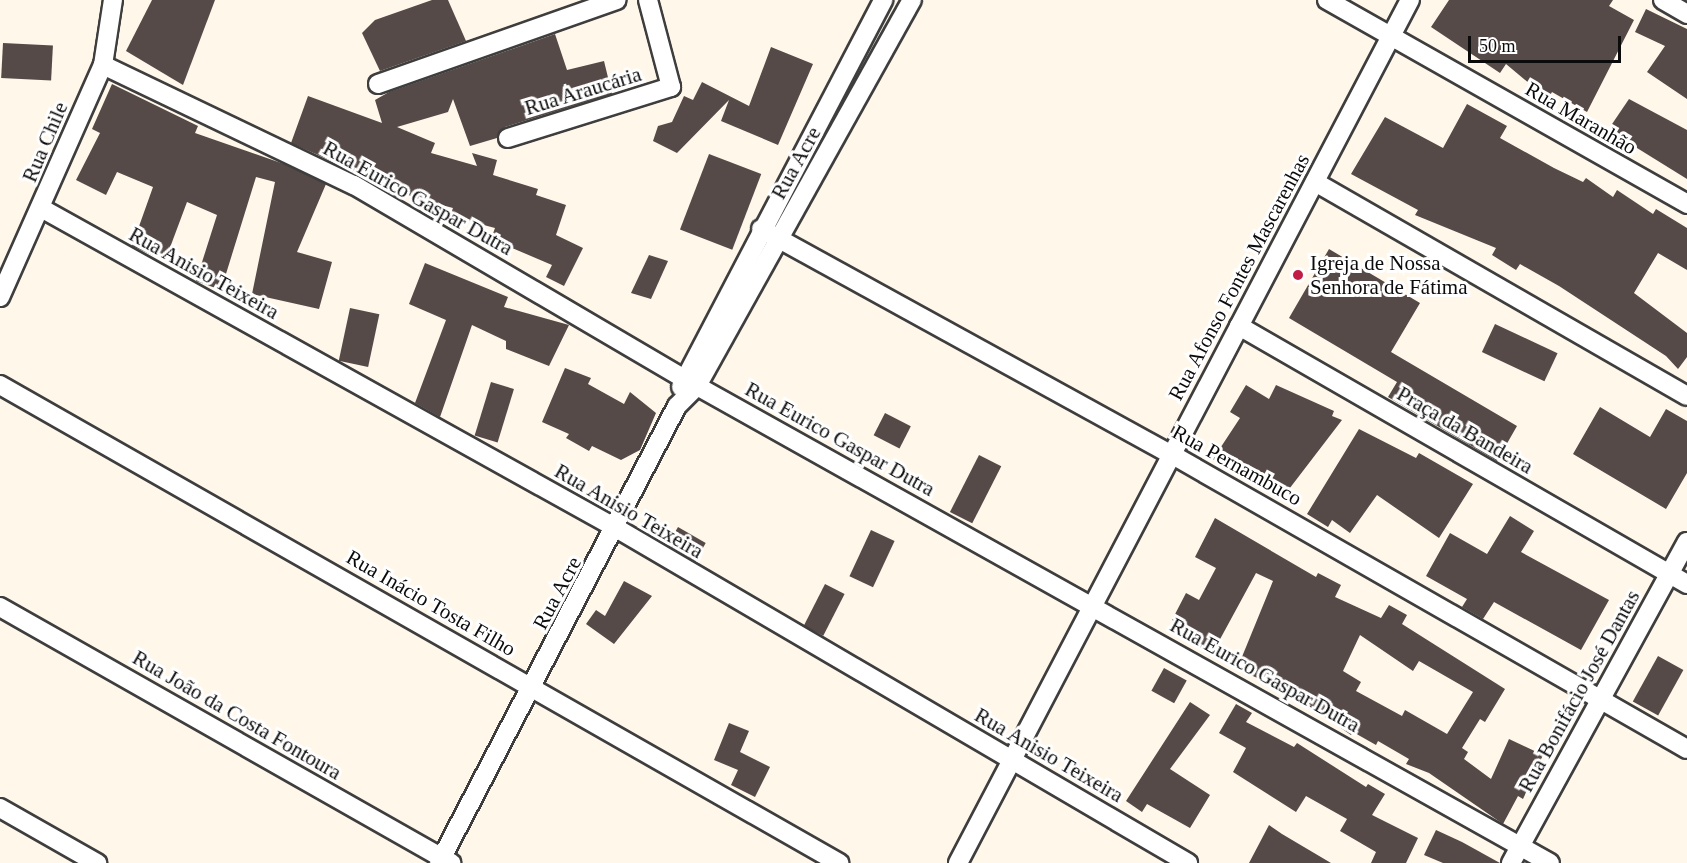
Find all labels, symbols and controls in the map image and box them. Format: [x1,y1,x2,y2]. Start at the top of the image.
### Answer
scale bar [1471,24,1624,62]
text: 50 m [1479,36,1516,56]
street label: Rua Araucária [521,61,645,121]
street label: Rua Maranhão [1521,76,1641,160]
street label: Rua Chile [17,98,73,186]
street label: Rua Acre [766,122,826,204]
street label: Rua Eurico Gaspar Dutra [319,135,517,261]
street label: Rua Afonso Fontes Mascarenhas [1163,149,1315,405]
street label: Rua Anisio Teixeira [124,221,284,325]
place label: Igreja de Nossa Senhora de Fátima [1310,250,1467,300]
marker: Igreja de Nossa Senhora de Fátima [1291,268,1305,282]
street label: Rua Eurico Gaspar Dutra [741,376,939,502]
street label: Praça da Bandeira [1393,381,1537,479]
street label: Rua Pernambuco [1168,419,1306,511]
street label: Rua Anisio Teixeira [550,458,708,564]
street label: Rua Inácio Tosta Filho [342,544,520,662]
street label: Rua Acre [527,552,587,634]
street label: Rua Bonifácio José Dantas [1513,586,1645,796]
street label: Rua Eurico Gaspar Dutra [1166,612,1364,738]
street label: Rua João da Costa Fontoura [128,645,346,785]
street label: Rua Anisio Teixeira [970,702,1128,808]

